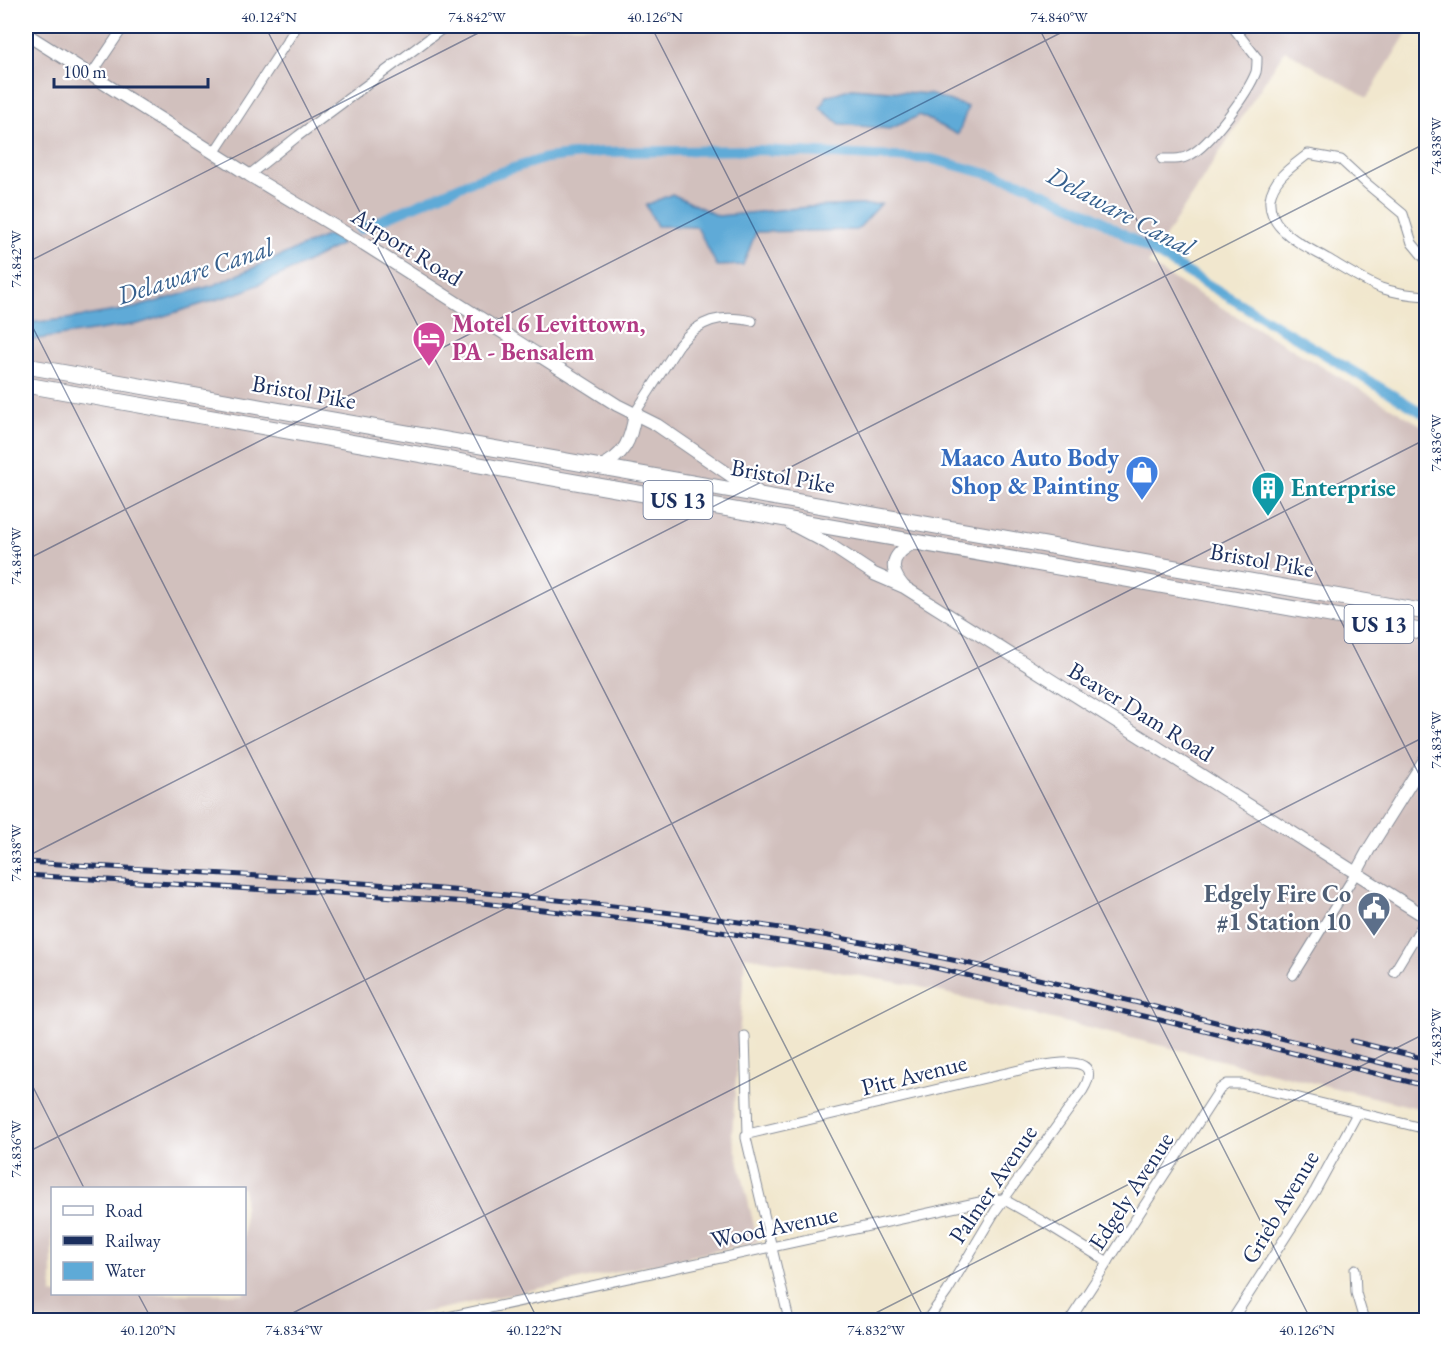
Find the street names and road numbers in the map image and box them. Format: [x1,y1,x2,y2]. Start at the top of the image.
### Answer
street label: Airport Road [345,200,469,293]
street label: Bristol Pike [250,367,359,416]
street label: Bristol Pike [729,451,838,500]
road number: US 13 [644,481,712,519]
street label: Bristol Pike [1208,535,1317,584]
road number: US 13 [1344,605,1414,643]
street label: Beaver Dam Road [1063,654,1221,769]
street label: Pitt Avenue [858,1046,970,1103]
street label: Palmer Avenue [941,1118,1044,1249]
street label: Edgely Avenue [1081,1126,1180,1256]
street label: Grieb Avenue [1234,1144,1326,1269]
street label: Wood Avenue [707,1198,840,1255]

